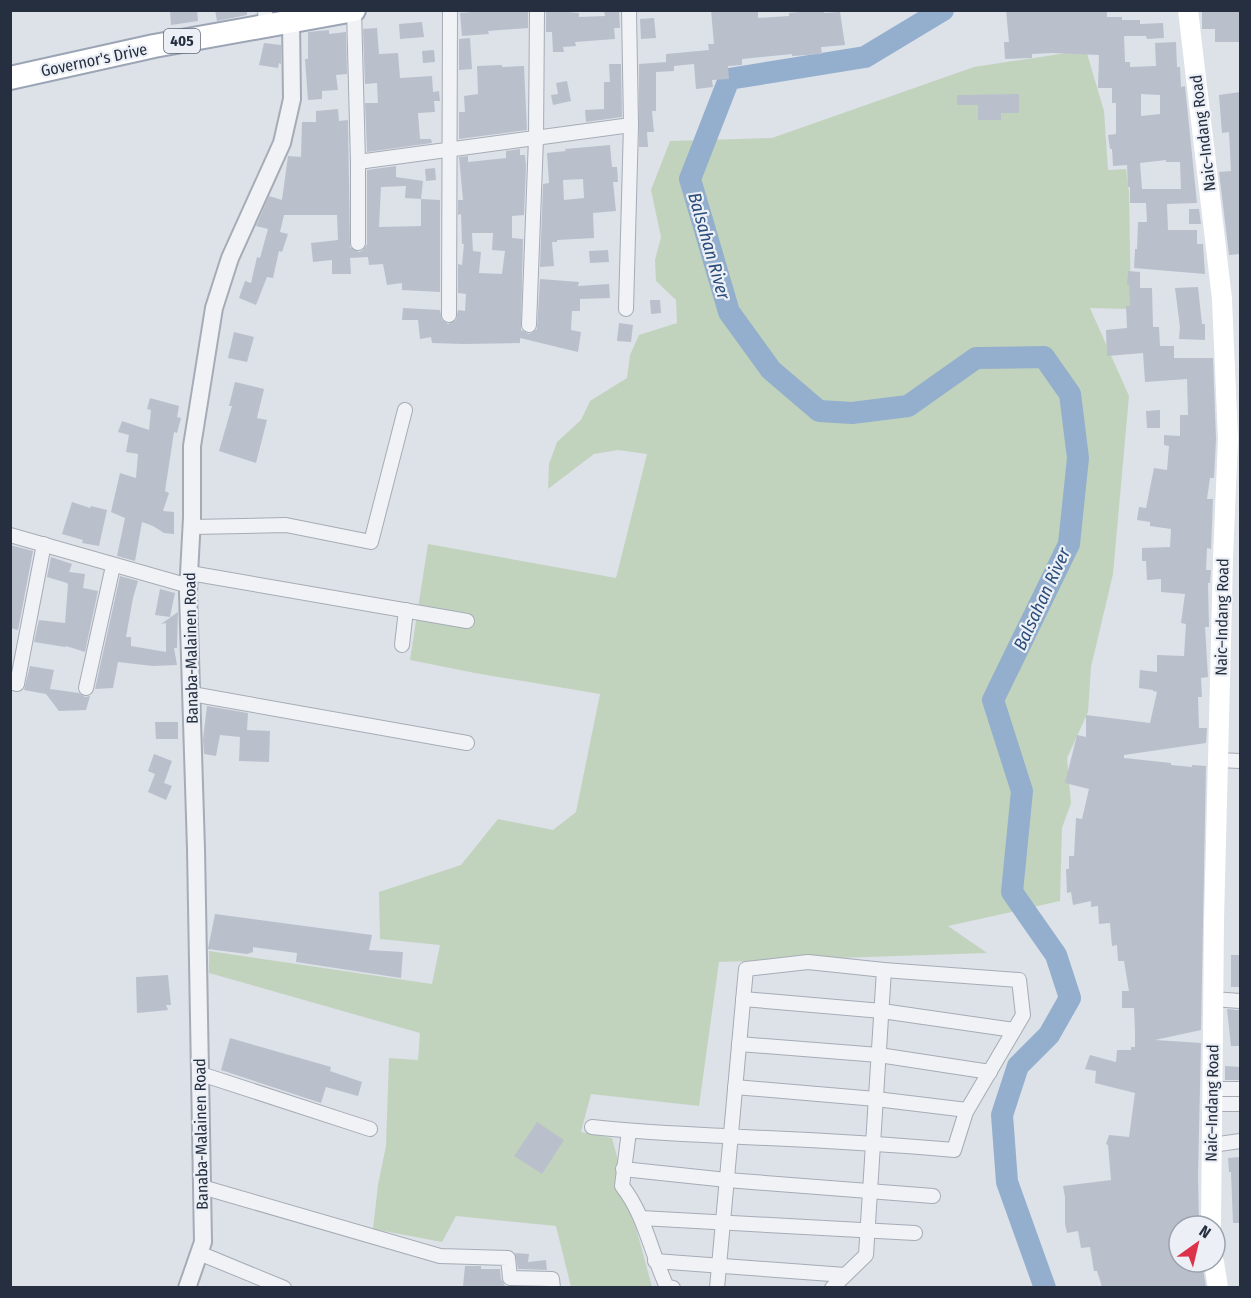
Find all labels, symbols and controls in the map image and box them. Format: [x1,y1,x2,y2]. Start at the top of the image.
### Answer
road number: 405 [164,29,200,53]
street label: Governor's Drive [39,39,149,81]
street label: Naic–Indang Road [1186,74,1220,192]
water label: Balsahan River [683,190,735,303]
water label: Balsahan River [1009,544,1076,654]
street label: Naic–Indang Road [1211,558,1233,676]
street label: Banaba-Malainen Road [180,572,202,724]
street label: Naic–Indang Road [1201,1044,1223,1162]
street label: Banaba-Malainen Road [190,1058,212,1210]
north arrow [1167,1214,1227,1274]
text: N [1196,1221,1214,1243]

